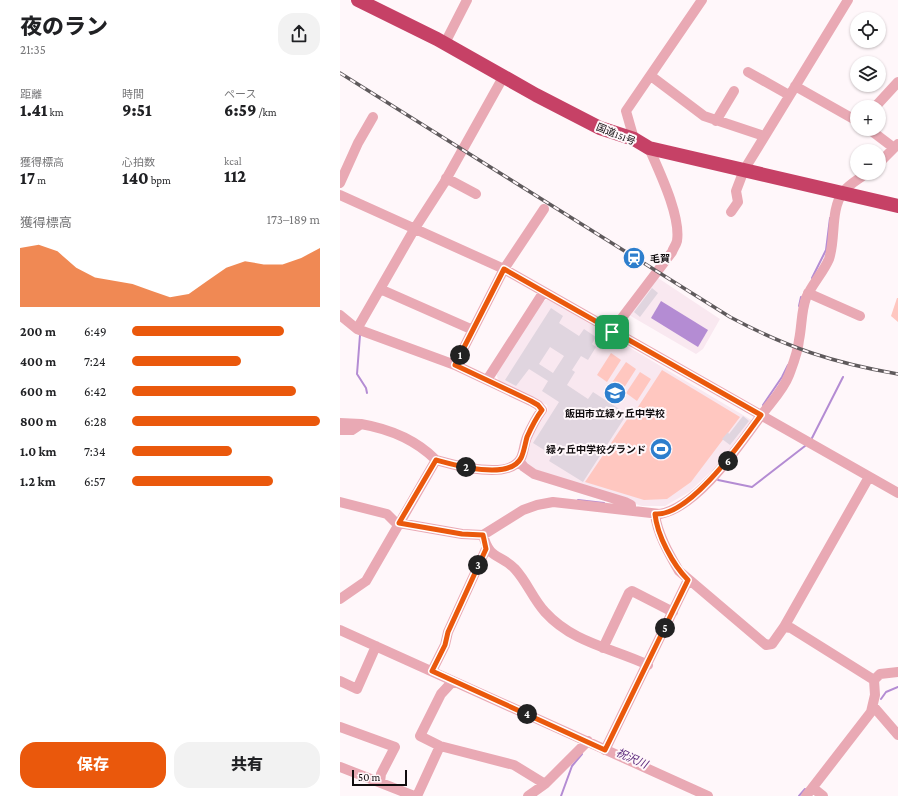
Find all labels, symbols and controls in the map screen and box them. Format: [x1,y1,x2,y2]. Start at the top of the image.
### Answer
map controls [850,12,886,180]
button: locate [850,12,886,48]
button: share [278,13,320,55]
text: 夜のラン [20,14,108,39]
text: 21:35 [20,42,46,57]
button: layers [850,56,886,92]
text: 距離 [20,88,42,100]
text: 時間 [122,88,144,100]
text: ペース [224,88,256,100]
button: + [850,100,886,136]
text: 1.41 [20,101,47,120]
text: 9:51 [122,101,152,120]
text: 6:59 [224,101,256,120]
text: km [47,106,64,118]
text: /km [256,106,277,118]
street label: 国道151号 [595,121,637,147]
button: − [850,144,886,180]
text: kcal [224,155,242,167]
text: 獲得標高 [20,156,64,168]
text: 心拍数 [122,156,155,168]
text: 112 [224,167,246,186]
text: 17 [20,169,35,188]
text: 140 [122,169,149,188]
text: m [35,174,46,186]
text: bpm [149,174,171,186]
text: 173–189 m [267,212,320,227]
text: 獲得標高 [20,215,72,230]
station icon: 毛賀 [621,245,647,271]
place label: 毛賀 [650,253,670,264]
pin [595,315,629,349]
icon: arrive [601,321,623,343]
text: 200 m [20,324,56,339]
text: 6:49 [84,324,107,339]
pin: 1 [450,345,470,365]
text: 1 [458,349,462,361]
text: 400 m [20,354,56,369]
text: 7:24 [84,354,106,369]
school or university icon: 飯田市立緑ヶ丘中学校 [602,380,628,406]
text: 600 m [20,384,56,399]
text: 6:42 [84,384,106,399]
place label: 飯田市立緑ヶ丘中学校 [565,408,665,419]
text: 800 m [20,414,57,429]
text: 6:28 [84,414,107,429]
sports icon: 緑ヶ丘中学校グランド [648,436,674,462]
text: 1.0 km [20,444,57,459]
text: 7:34 [84,444,106,459]
place label: 緑ヶ丘中学校グランド [546,444,646,455]
pin: 6 [718,451,738,471]
text: 6 [725,455,731,467]
pin: 2 [456,457,476,477]
text: 2 [463,461,469,473]
text: 1.2 km [20,474,56,489]
text: 6:57 [84,474,105,489]
pin: 3 [468,555,488,575]
text: 3 [475,559,481,571]
pin: 5 [655,618,675,638]
text: 5 [662,622,668,634]
pin: 4 [517,704,537,724]
text: 4 [524,708,530,720]
button: 保存 [20,742,166,788]
button: 共有 [174,742,320,788]
water label: 祝沢川 [614,746,650,771]
scale bar [352,768,407,787]
text: 50 m [358,771,380,783]

